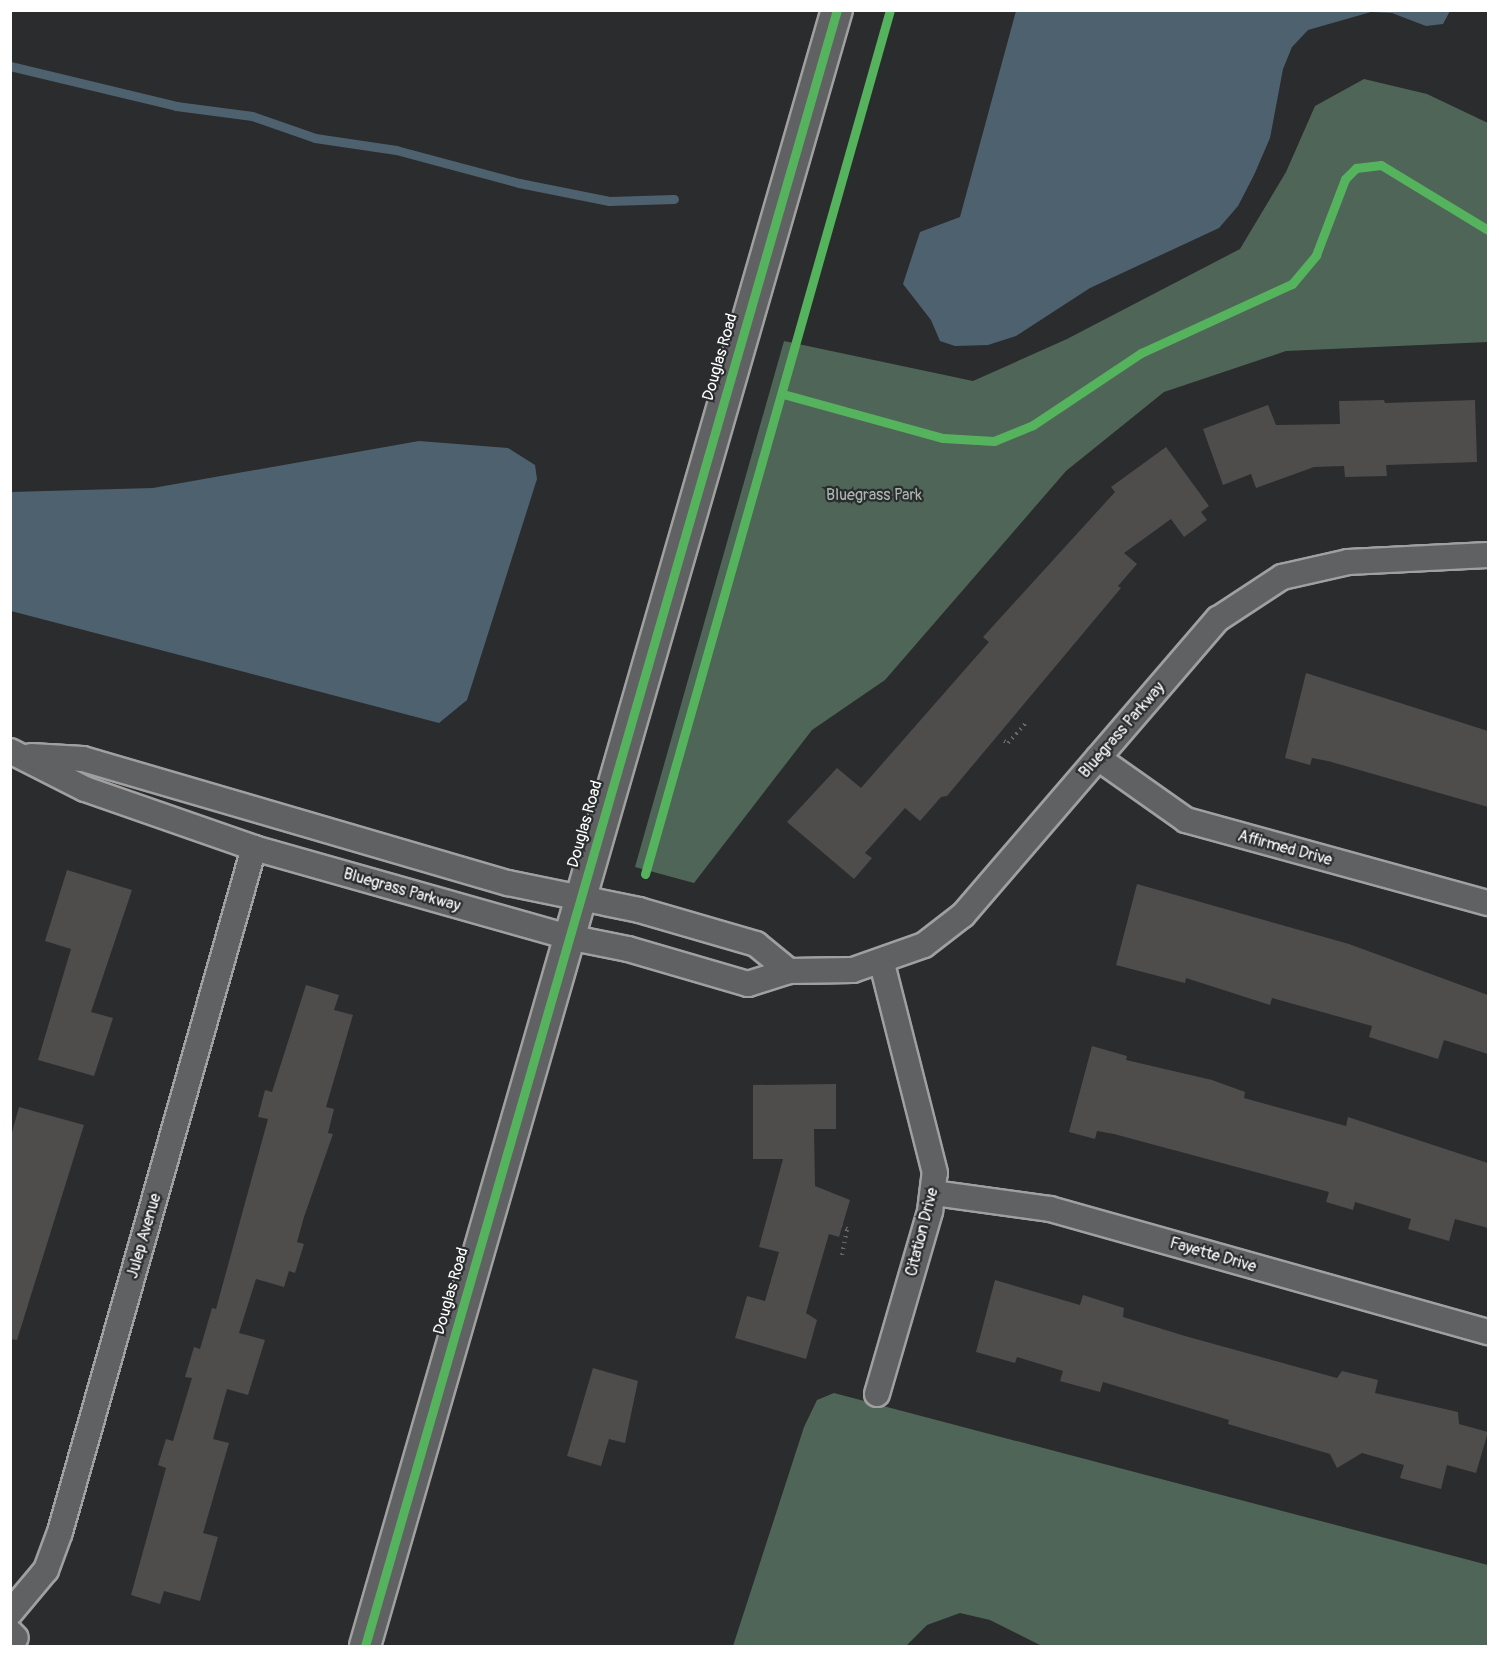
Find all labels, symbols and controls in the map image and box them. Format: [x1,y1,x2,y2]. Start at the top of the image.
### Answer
street label: Douglas Road [698,311,742,403]
park label: Bluegrass Park [826,485,922,505]
street label: Bluegrass Parkway [1075,678,1169,782]
street label: Douglas Road [563,778,607,870]
street label: Affirmed Drive [1236,826,1334,870]
street label: Bluegrass Parkway [341,864,463,916]
street label: Citation Drive [902,1186,942,1278]
street label: Julep Avenue [123,1191,165,1281]
street label: Fayette Drive [1168,1233,1258,1277]
street label: Douglas Road [429,1245,473,1337]

